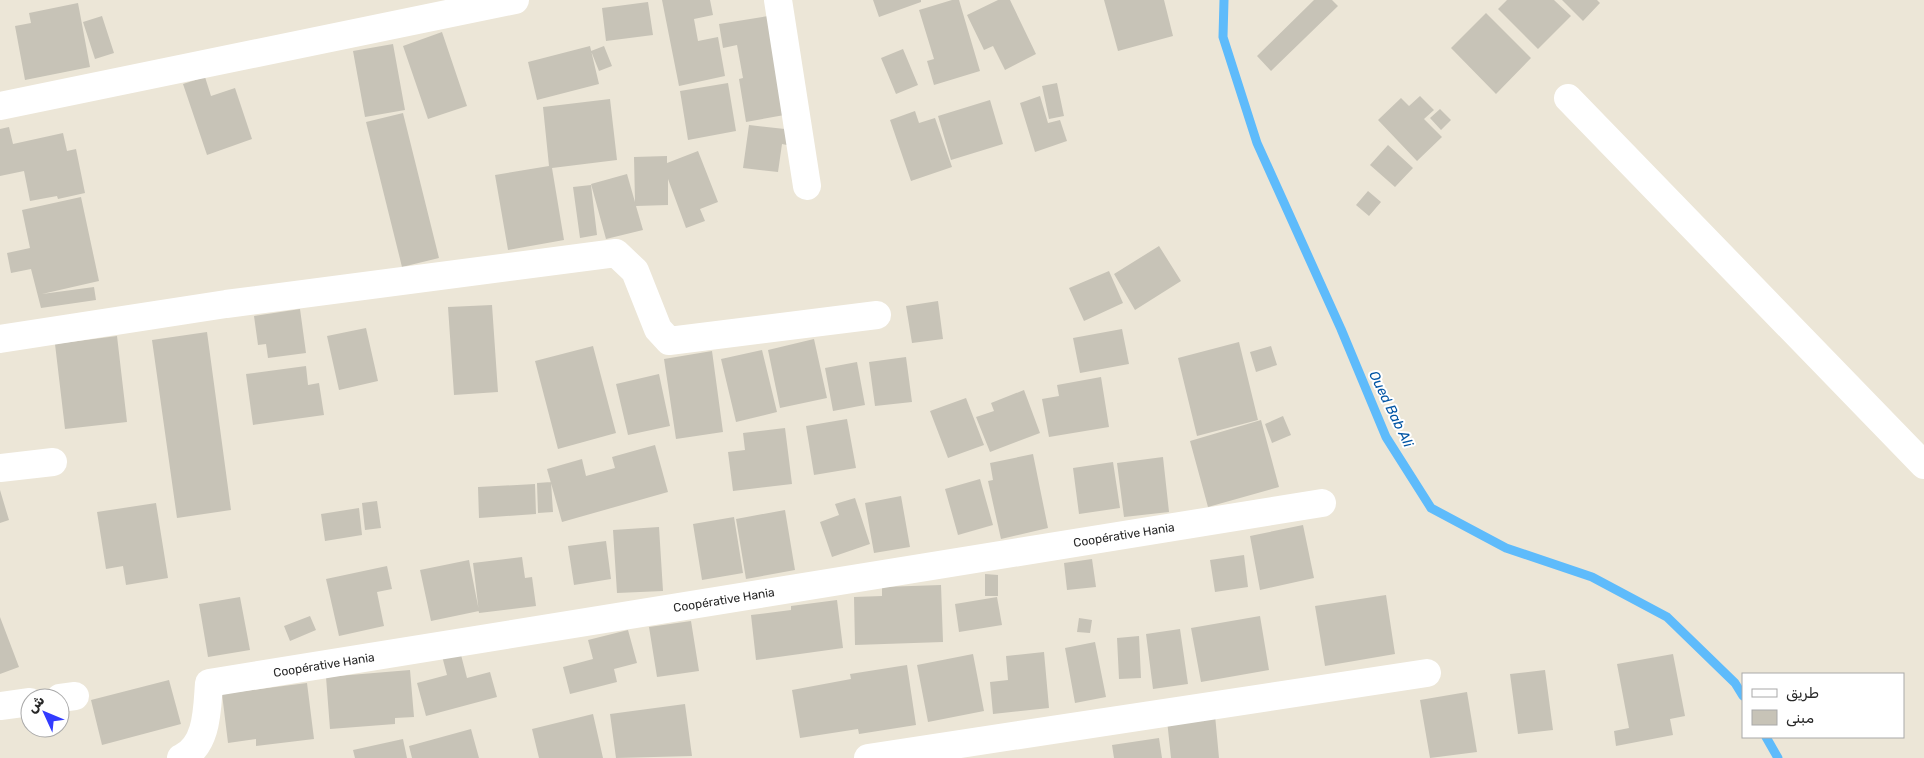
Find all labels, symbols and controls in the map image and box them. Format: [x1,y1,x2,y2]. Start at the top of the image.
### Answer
water label: Oued Bab Ali [1365,368,1417,450]
street label: Coopérative Hania [1072,520,1176,550]
street label: Coopérative Hania [672,585,776,615]
street label: Coopérative Hania [272,650,376,680]
legend [1742,673,1904,738]
text: طريق [1786,684,1819,702]
north arrow [20,688,70,738]
text: ش [24,692,48,717]
text: مبنى [1786,709,1814,727]

